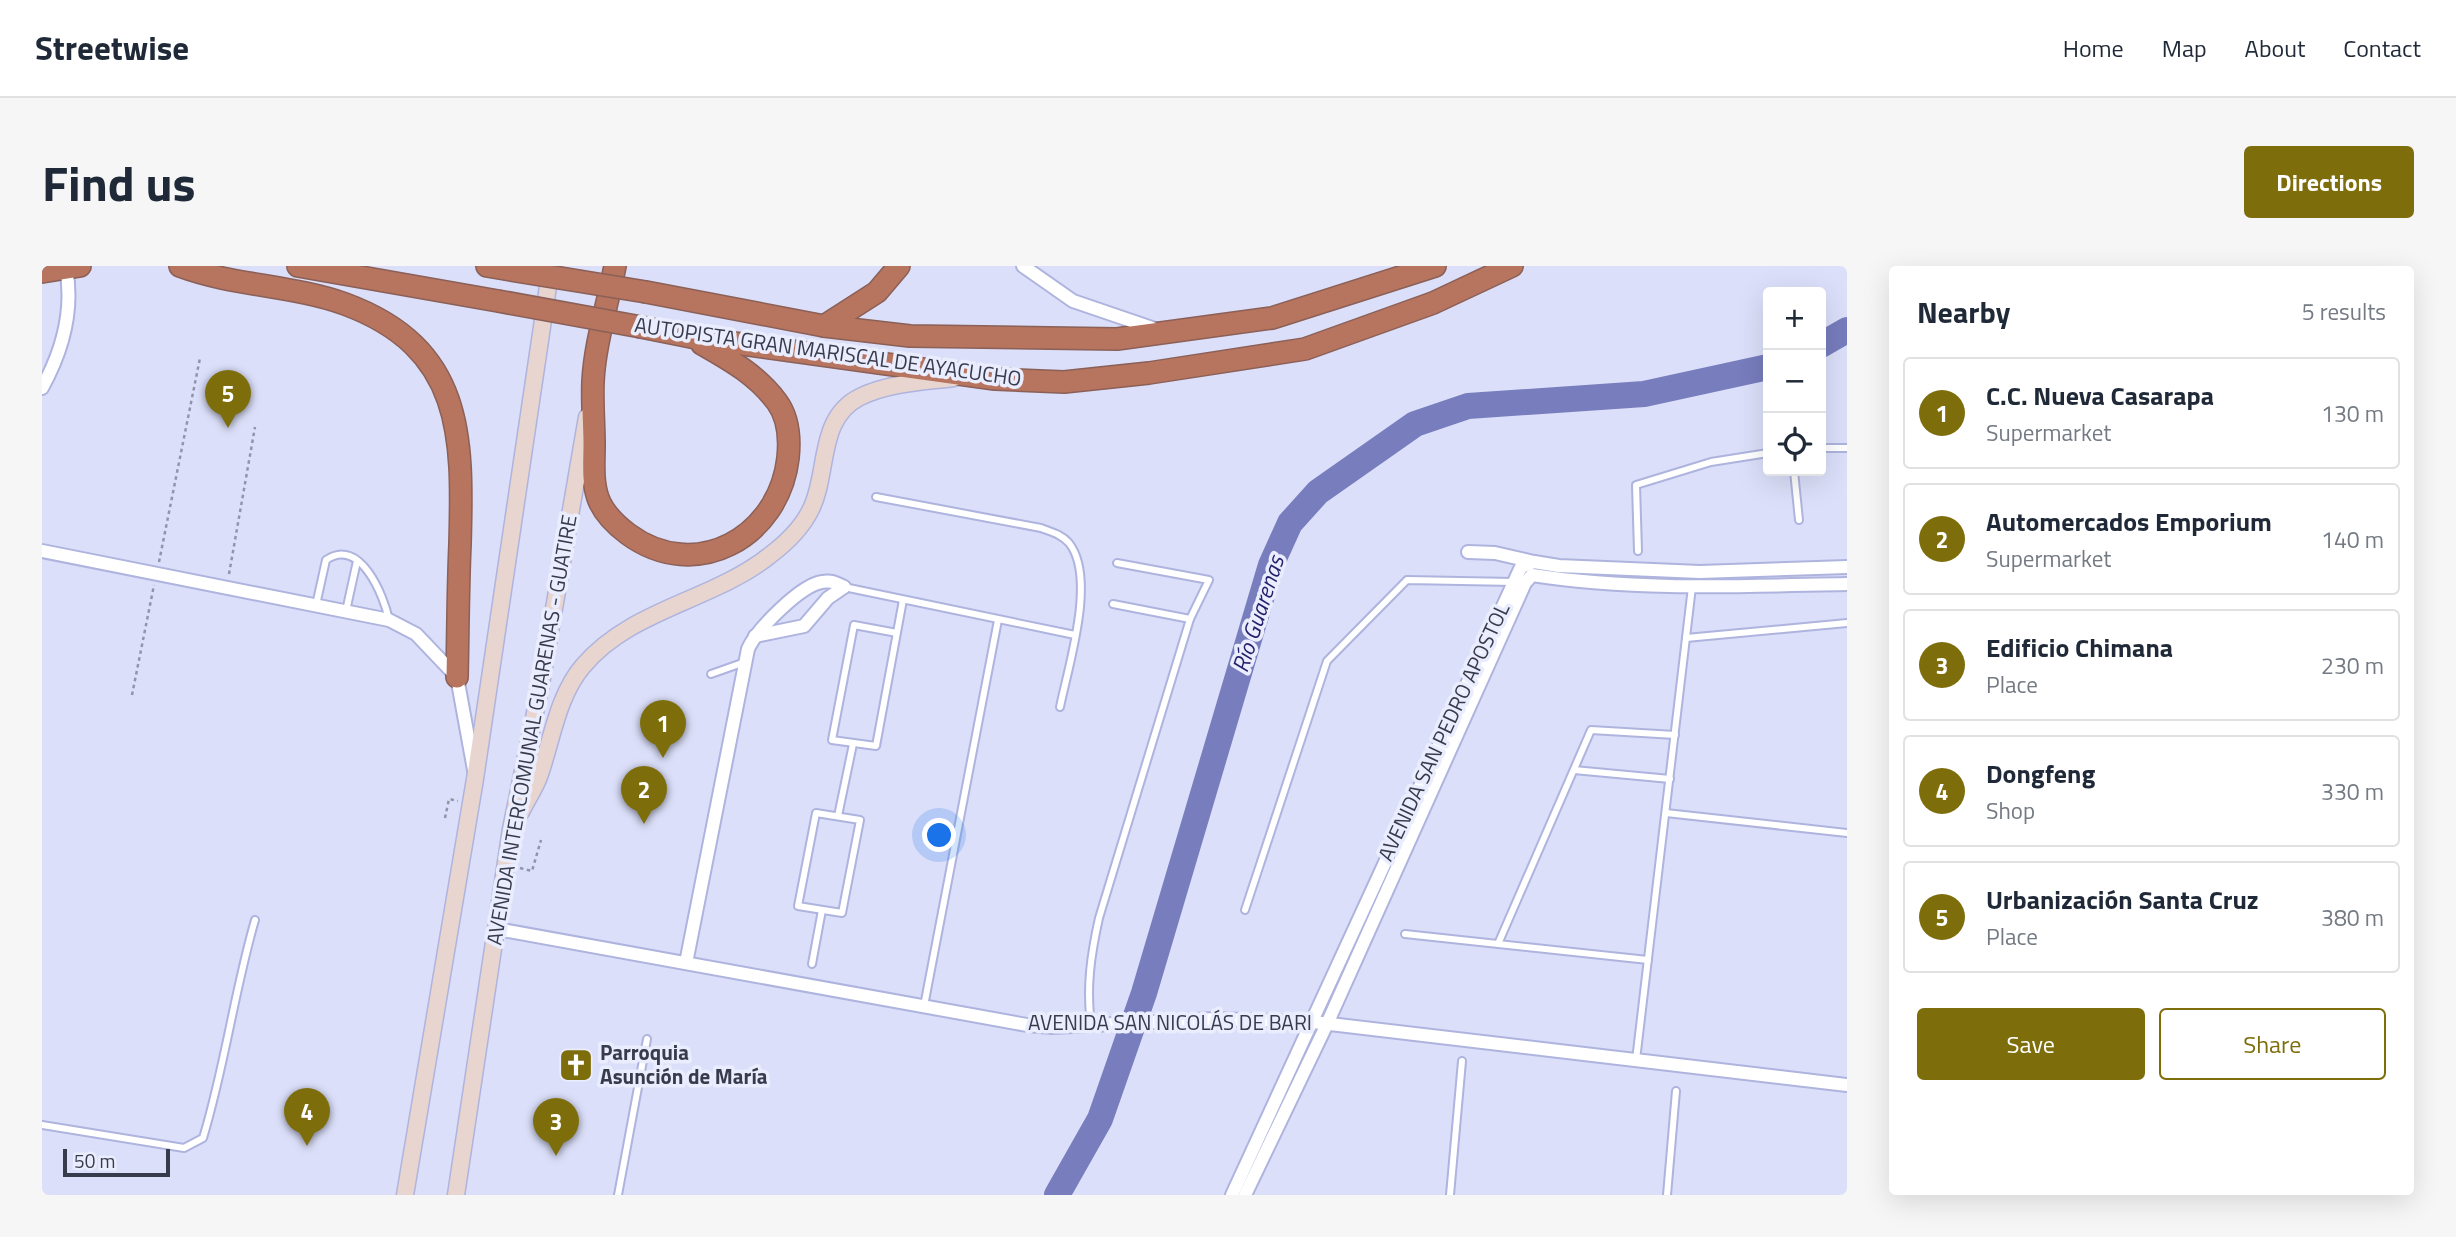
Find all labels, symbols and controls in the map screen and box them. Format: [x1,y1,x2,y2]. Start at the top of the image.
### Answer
text: Streetwise [35,23,189,73]
text: Home [2063,30,2124,66]
text: Map [2162,30,2207,66]
text: About [2245,30,2305,66]
text: Contact [2343,30,2421,66]
text: Find us [42,145,196,220]
button: Directions [2244,146,2414,218]
map controls [1763,287,1826,476]
button: + [1763,287,1826,350]
text: Nearby [1917,289,2010,335]
text: 5 results [2302,294,2386,329]
street label: AUTOPISTA GRAN MARISCAL DE AYACUCHO [633,308,1024,394]
button: − [1763,350,1826,413]
pin: 5 [205,370,251,428]
text: C.C. Nueva Casarapa [1986,376,2214,415]
text: 1 [1936,396,1948,431]
text: 130 m [2321,396,2384,431]
button: locate [1763,413,1826,476]
text: Supermarket [1986,415,2111,450]
text: Automercados Emporium [1986,502,2272,541]
street label: AVENIDA INTERCOMUNAL GUARENAS - GUATIRE [477,512,585,948]
text: 2 [1936,522,1948,557]
text: 140 m [2321,522,2384,557]
text: Supermarket [1986,541,2111,576]
water label: Río Guarenas [1222,549,1293,677]
street label: AVENIDA SAN PEDRO APOSTOL [1369,597,1517,866]
text: Edificio Chimana [1986,628,2173,667]
text: 3 [1936,648,1948,683]
text: 230 m [2321,648,2384,683]
text: Place [1986,667,2038,702]
pin: 1 [640,700,686,758]
text: Dongfeng [1986,754,2095,793]
pin: 2 [621,766,667,824]
text: 4 [1936,774,1948,809]
text: 330 m [2321,774,2384,809]
text: Shop [1986,793,2035,828]
your location [922,818,956,852]
text: Urbanización Santa Cruz [1986,880,2259,919]
text: 5 [1936,900,1948,935]
text: 380 m [2321,900,2384,935]
text: Place [1986,919,2038,954]
street label: AVENIDA SAN NICOLÁS DE BARI [1028,1006,1312,1038]
button: Save [1917,1008,2145,1080]
button: Share [2159,1008,2386,1080]
place label: Parroquia Asunción de María [600,1036,768,1092]
church icon: Parroquia Asunción de María [557,1046,595,1084]
pin: 4 [284,1088,330,1146]
pin: 3 [533,1098,579,1156]
scale bar [63,1146,170,1178]
text: 50 m [74,1146,115,1175]

